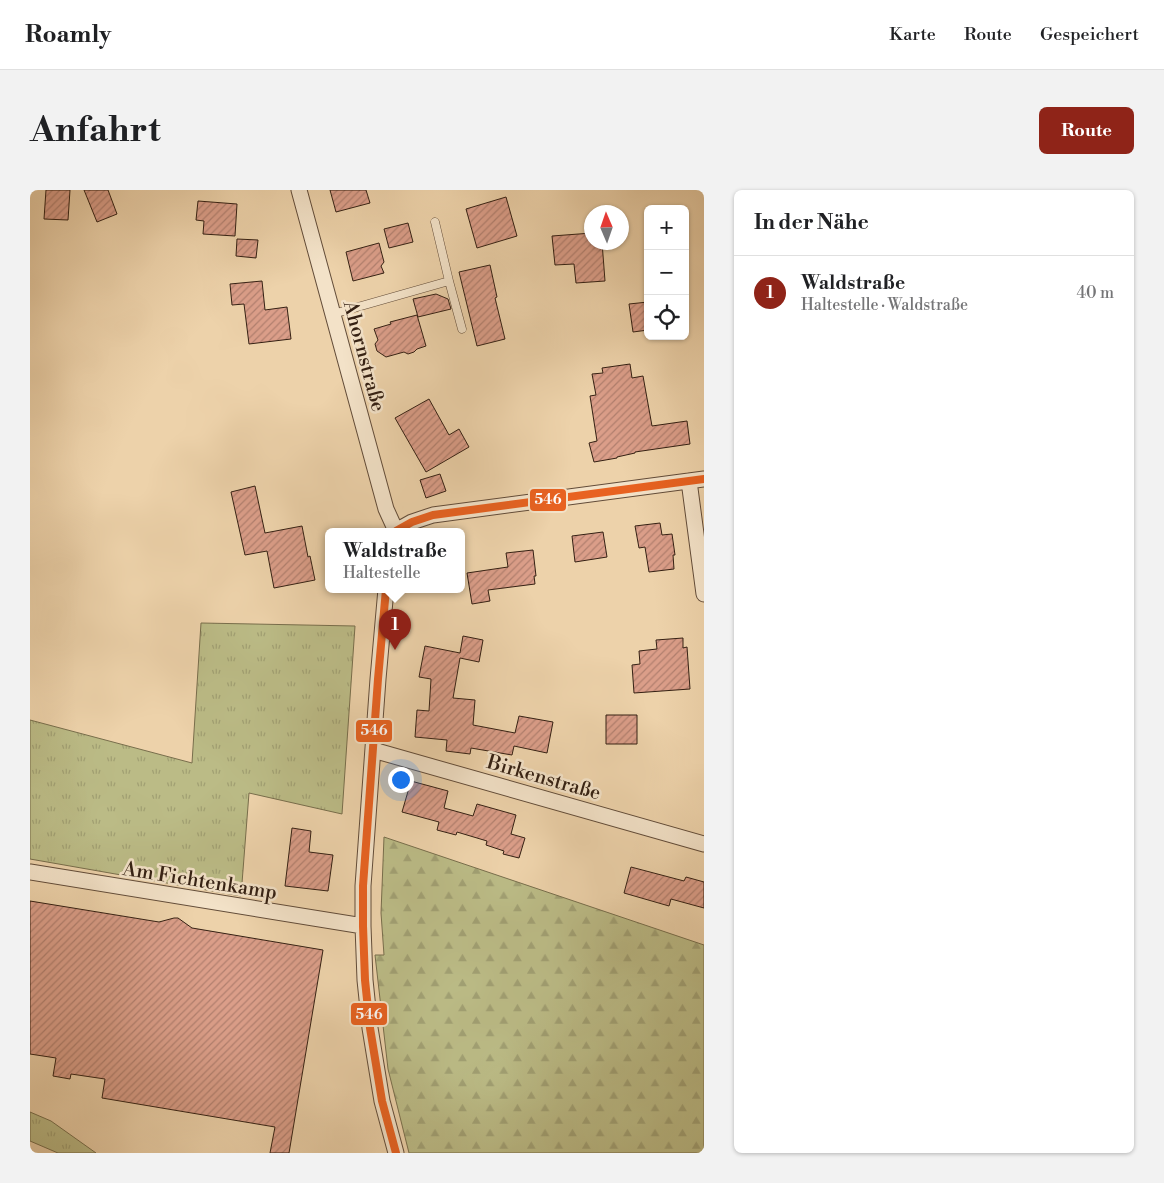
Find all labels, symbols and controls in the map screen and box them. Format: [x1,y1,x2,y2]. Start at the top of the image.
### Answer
text: Roamly [25,20,111,50]
text: Karte [889,23,936,46]
text: Route [964,23,1012,46]
text: Gespeichert [1040,23,1139,46]
button: Route [1039,107,1134,154]
text: Anfahrt [30,109,161,152]
north arrow [584,205,629,250]
map controls [644,205,689,340]
button: + [644,205,689,250]
text: In der Nähe [754,210,869,236]
button: − [644,250,689,295]
text: Waldstraße [801,271,905,295]
text: 1 [766,283,774,303]
text: 40 m [1077,283,1114,303]
button: locate [644,295,689,340]
text: Haltestelle · Waldstraße [801,295,968,315]
street label: Ahornstraße [336,297,390,415]
line badge: 546 [529,488,567,512]
text: 546 [534,491,562,509]
popup [325,528,465,593]
text: Waldstraße [343,539,447,563]
text: Haltestelle [343,563,421,583]
pin: 1 [379,609,411,650]
line badge: 546 [355,719,393,743]
text: 546 [360,722,388,740]
street label: Birkenstraße [483,750,603,807]
your location [388,767,414,793]
street label: Am Fichtenkamp [120,857,279,906]
line badge: 546 [350,1002,388,1026]
text: 546 [355,1006,383,1024]

